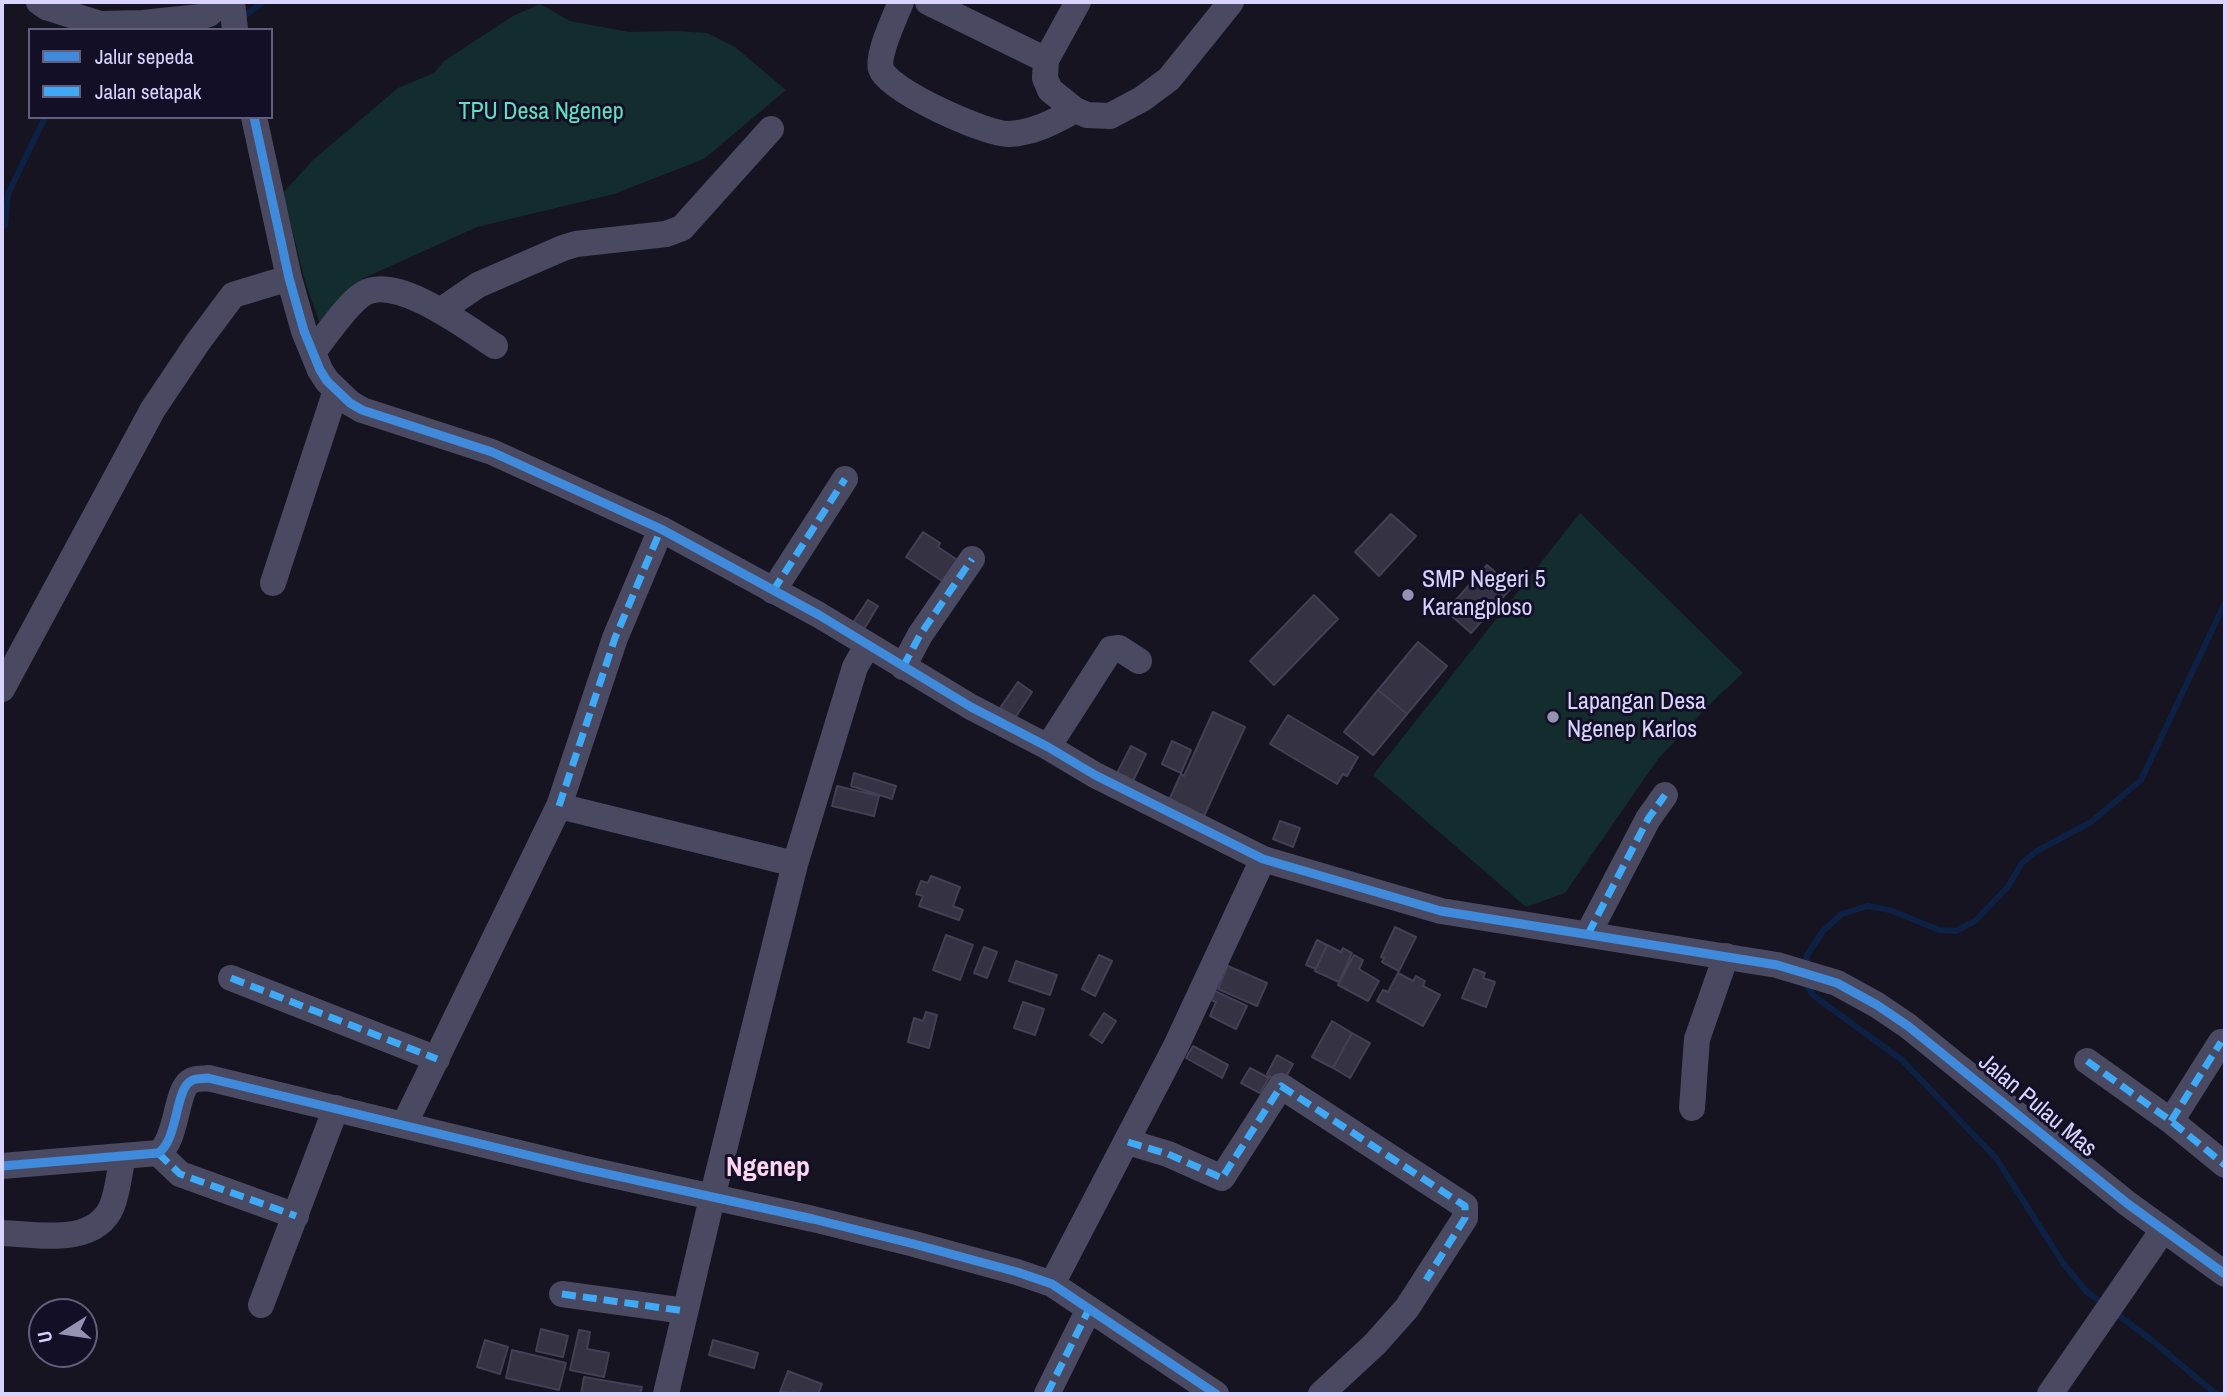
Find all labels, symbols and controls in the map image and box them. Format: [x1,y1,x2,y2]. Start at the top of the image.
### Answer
legend [28,28,273,119]
text: Jalur sepeda [95,42,194,71]
text: Jalan setapak [95,77,201,106]
park label: TPU Desa Ngenep [458,99,624,127]
place label: SMP Negeri 5 Karangploso [1422,567,1546,623]
marker: SMP Negeri 5 Karangploso [1400,587,1416,603]
place label: Lapangan Desa Ngenep Karlos [1567,689,1706,745]
marker: Lapangan Desa Ngenep Karlos [1545,709,1561,725]
street label: Jalan Pulau Mas [1972,1048,2102,1164]
district label: Ngenep [726,1151,810,1185]
north arrow [28,1298,98,1368]
text: U [31,1329,58,1345]

